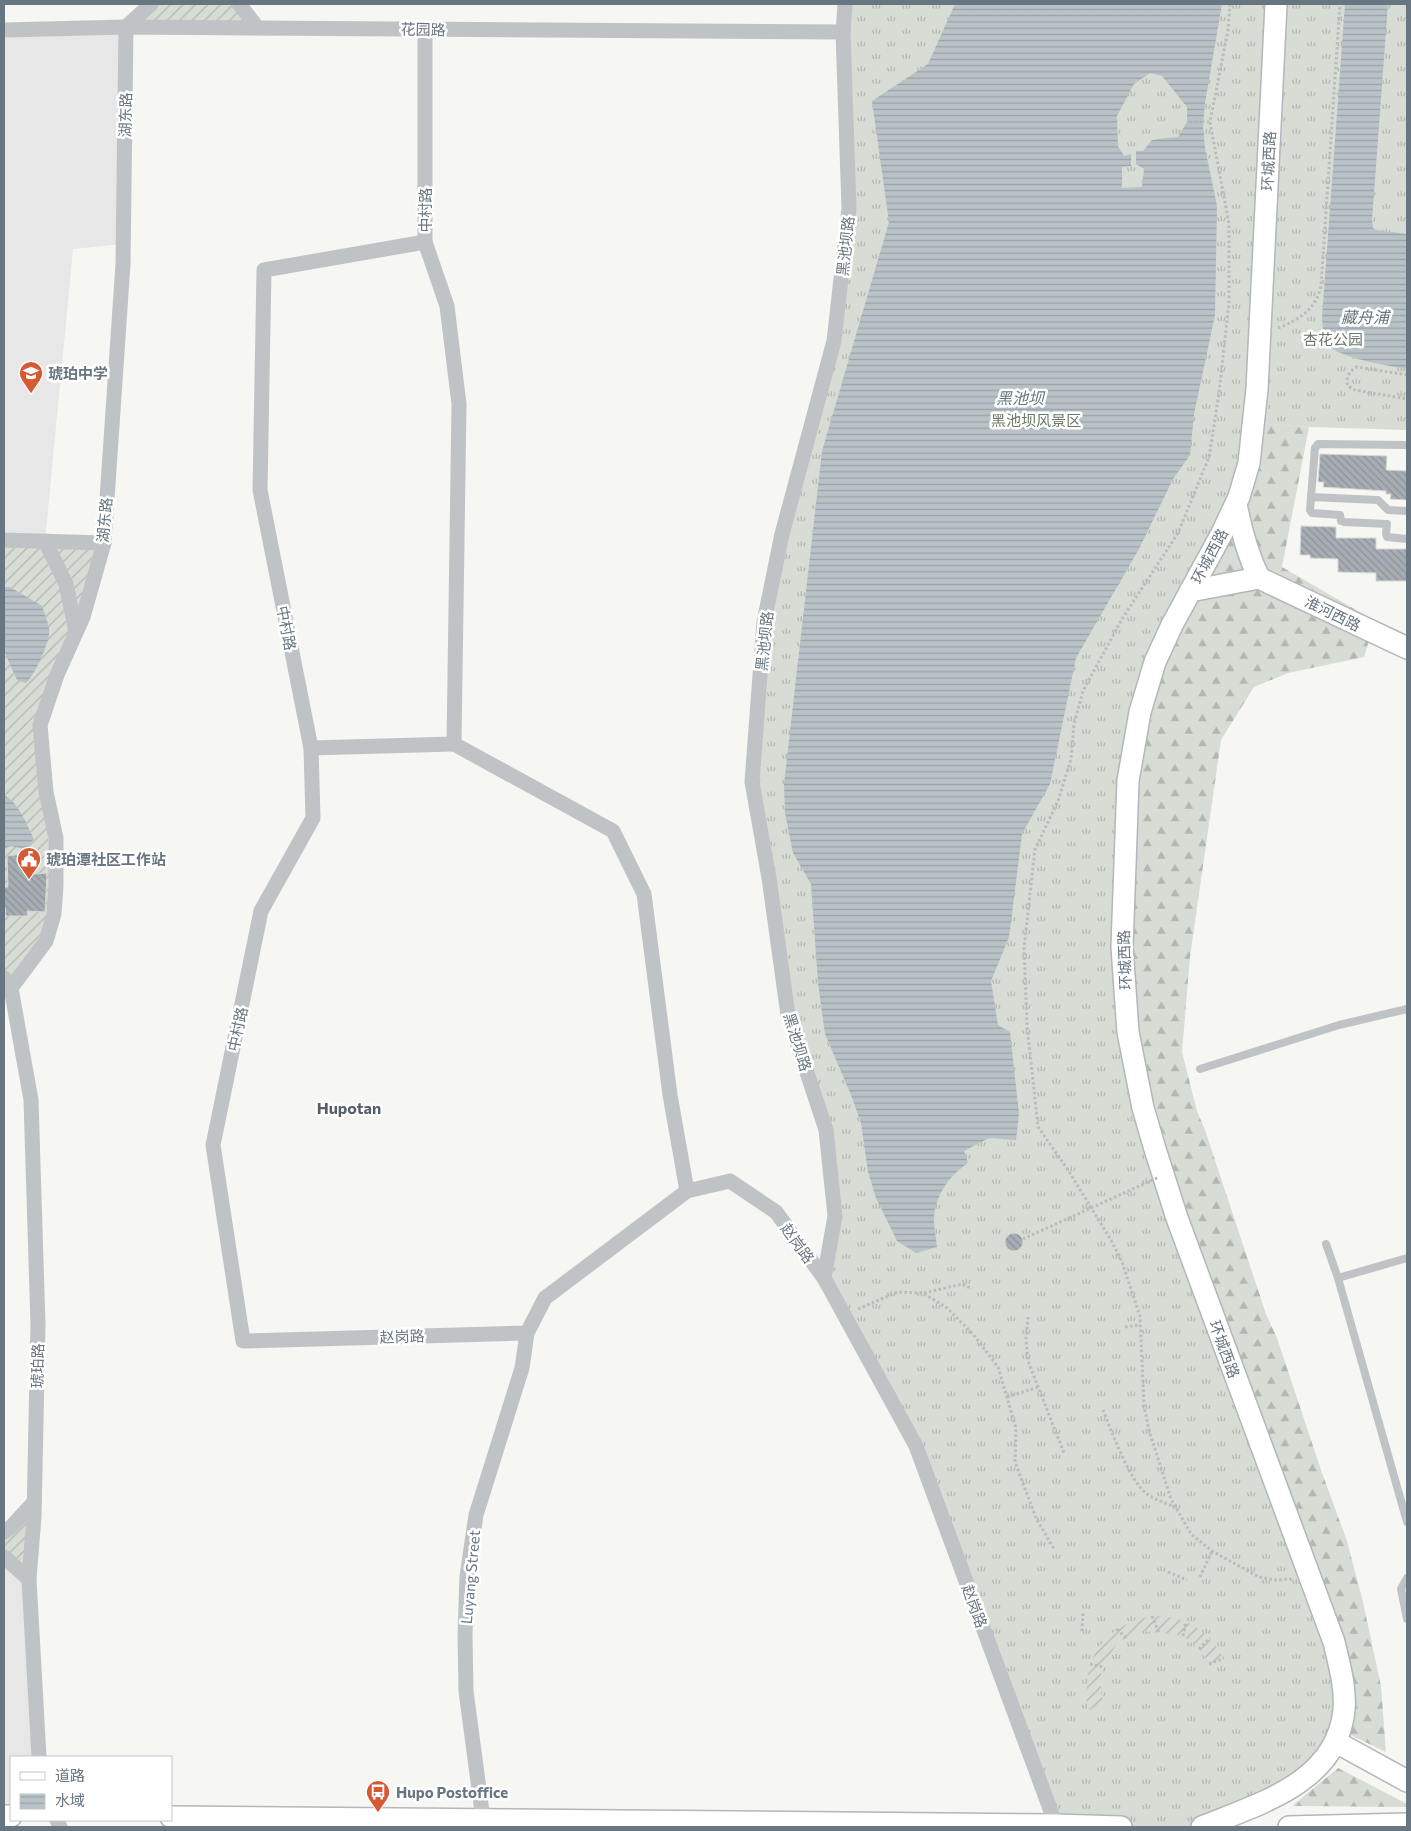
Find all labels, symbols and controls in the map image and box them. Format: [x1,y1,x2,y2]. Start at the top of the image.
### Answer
street label: 花园路 [400,20,446,38]
street label: 湖东路 [116,92,134,138]
street label: 环城西路 [1257,131,1279,191]
street label: 中村路 [416,187,434,233]
street label: 黑池坝路 [833,215,857,277]
water label: 藏舟浦 [1341,307,1392,326]
park label: 杏花公园 [1303,330,1363,348]
school or university icon: 琥珀中学 [18,360,44,394]
place label: 琥珀中学 [48,364,108,382]
water label: 黑池坝 [996,388,1046,407]
park label: 黑池坝风景区 [991,411,1081,429]
street label: 湖东路 [93,497,115,543]
street label: 环城西路 [1187,525,1231,587]
street label: 淮河西路 [1302,592,1364,634]
street label: 中村路 [274,604,300,652]
street label: 黑池坝路 [752,610,776,672]
public building icon: 琥珀潭社区工作站 [16,846,42,880]
place label: 琥珀潭社区工作站 [46,850,166,868]
street label: 环城西路 [1114,930,1134,990]
street label: 中村路 [224,1005,250,1053]
street label: 黑池坝路 [781,1011,815,1073]
district label: Hupotan [317,1098,381,1117]
street label: 赵岗路 [777,1220,819,1266]
street label: 环城西路 [1206,1318,1244,1380]
street label: 赵岗路 [379,1326,425,1346]
street label: 琥珀路 [28,1343,46,1389]
street label: Luyang Street [457,1529,483,1625]
street label: 赵岗路 [959,1582,991,1630]
legend [10,1756,172,1821]
text: 道路 [55,1766,85,1784]
bus stop icon: Hupo Postoffice [365,1779,391,1813]
place label: Hupo Postoffice [396,1783,508,1801]
text: 水域 [55,1791,85,1809]

